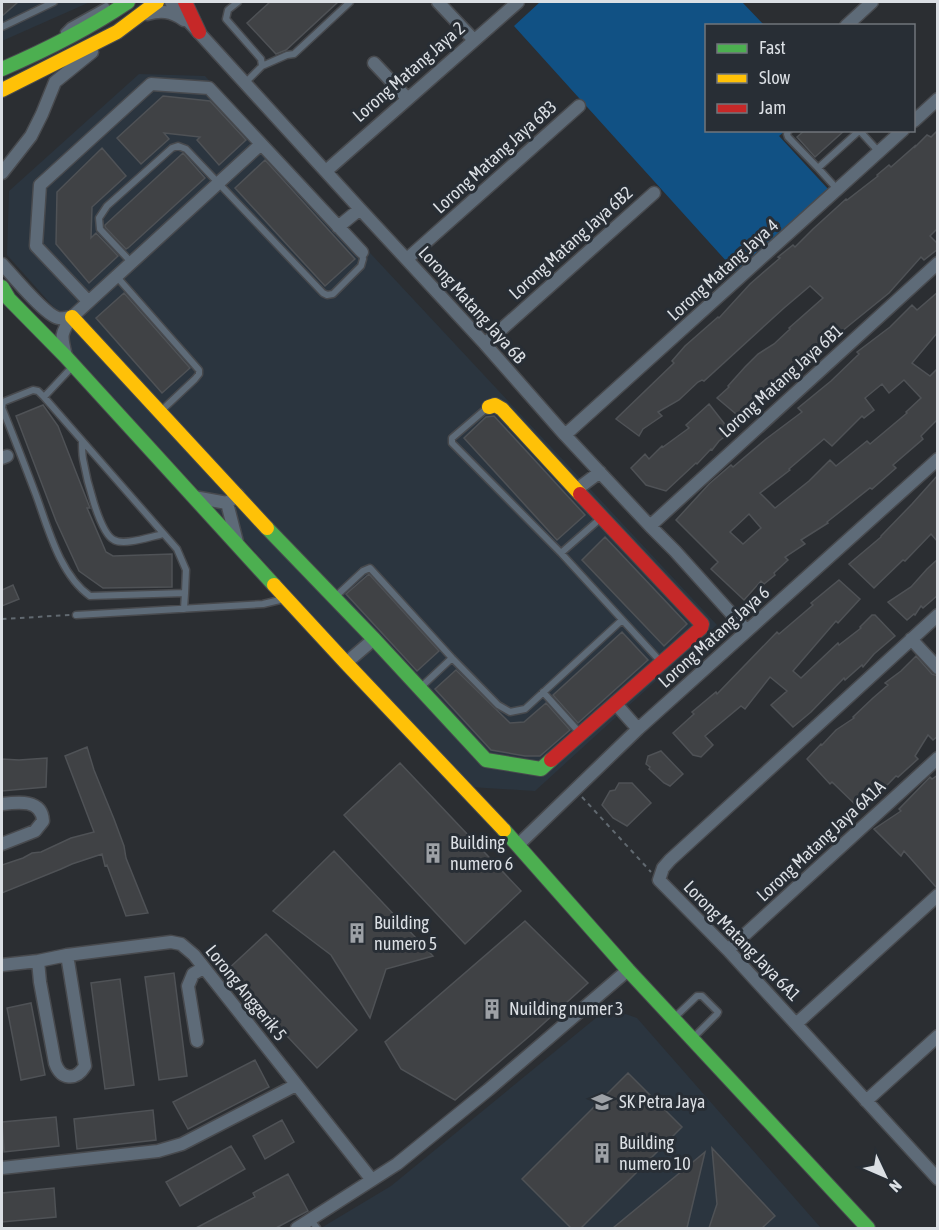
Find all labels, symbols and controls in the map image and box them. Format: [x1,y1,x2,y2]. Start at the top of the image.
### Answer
street label: Lorong Matang Jaya 2 [348,17,469,126]
legend [705,24,915,132]
text: Fast [759,37,786,58]
text: Slow [759,67,790,88]
street label: Lorong Matang Jaya 6B3 [429,96,561,218]
text: Jam [759,97,786,118]
street label: Lorong Matang Jaya 6B2 [505,182,637,304]
street label: Lorong Matang Jaya 4 [663,214,782,325]
street label: Lorong Matang Jaya 6B [414,242,531,368]
street label: Lorong Matang Jaya 6B1 [715,320,847,442]
street label: Lorong Matang Jaya 6 [654,581,773,692]
street label: Lorong Matang Jaya 6A1A [752,776,889,906]
place label: Building numero 6 [450,832,513,874]
building icon: Building numero 6 [421,841,445,865]
street label: Lorong Matang Jaya 6A1 [680,876,805,1005]
place label: Building numero 5 [374,912,437,954]
building icon: Building numero 5 [345,921,369,945]
street label: Lorong Anggerik 5 [201,941,291,1045]
building icon: Nuilding numer 3 [480,997,504,1021]
place label: Nuilding numer 3 [509,998,623,1019]
school or university icon: SK Petra Jaya [590,1090,614,1114]
place label: SK Petra Jaya [619,1091,705,1112]
place label: Building numero 10 [619,1132,691,1174]
building icon: Building numero 10 [590,1141,614,1165]
north arrow [855,1146,915,1206]
text: N [886,1177,906,1196]

